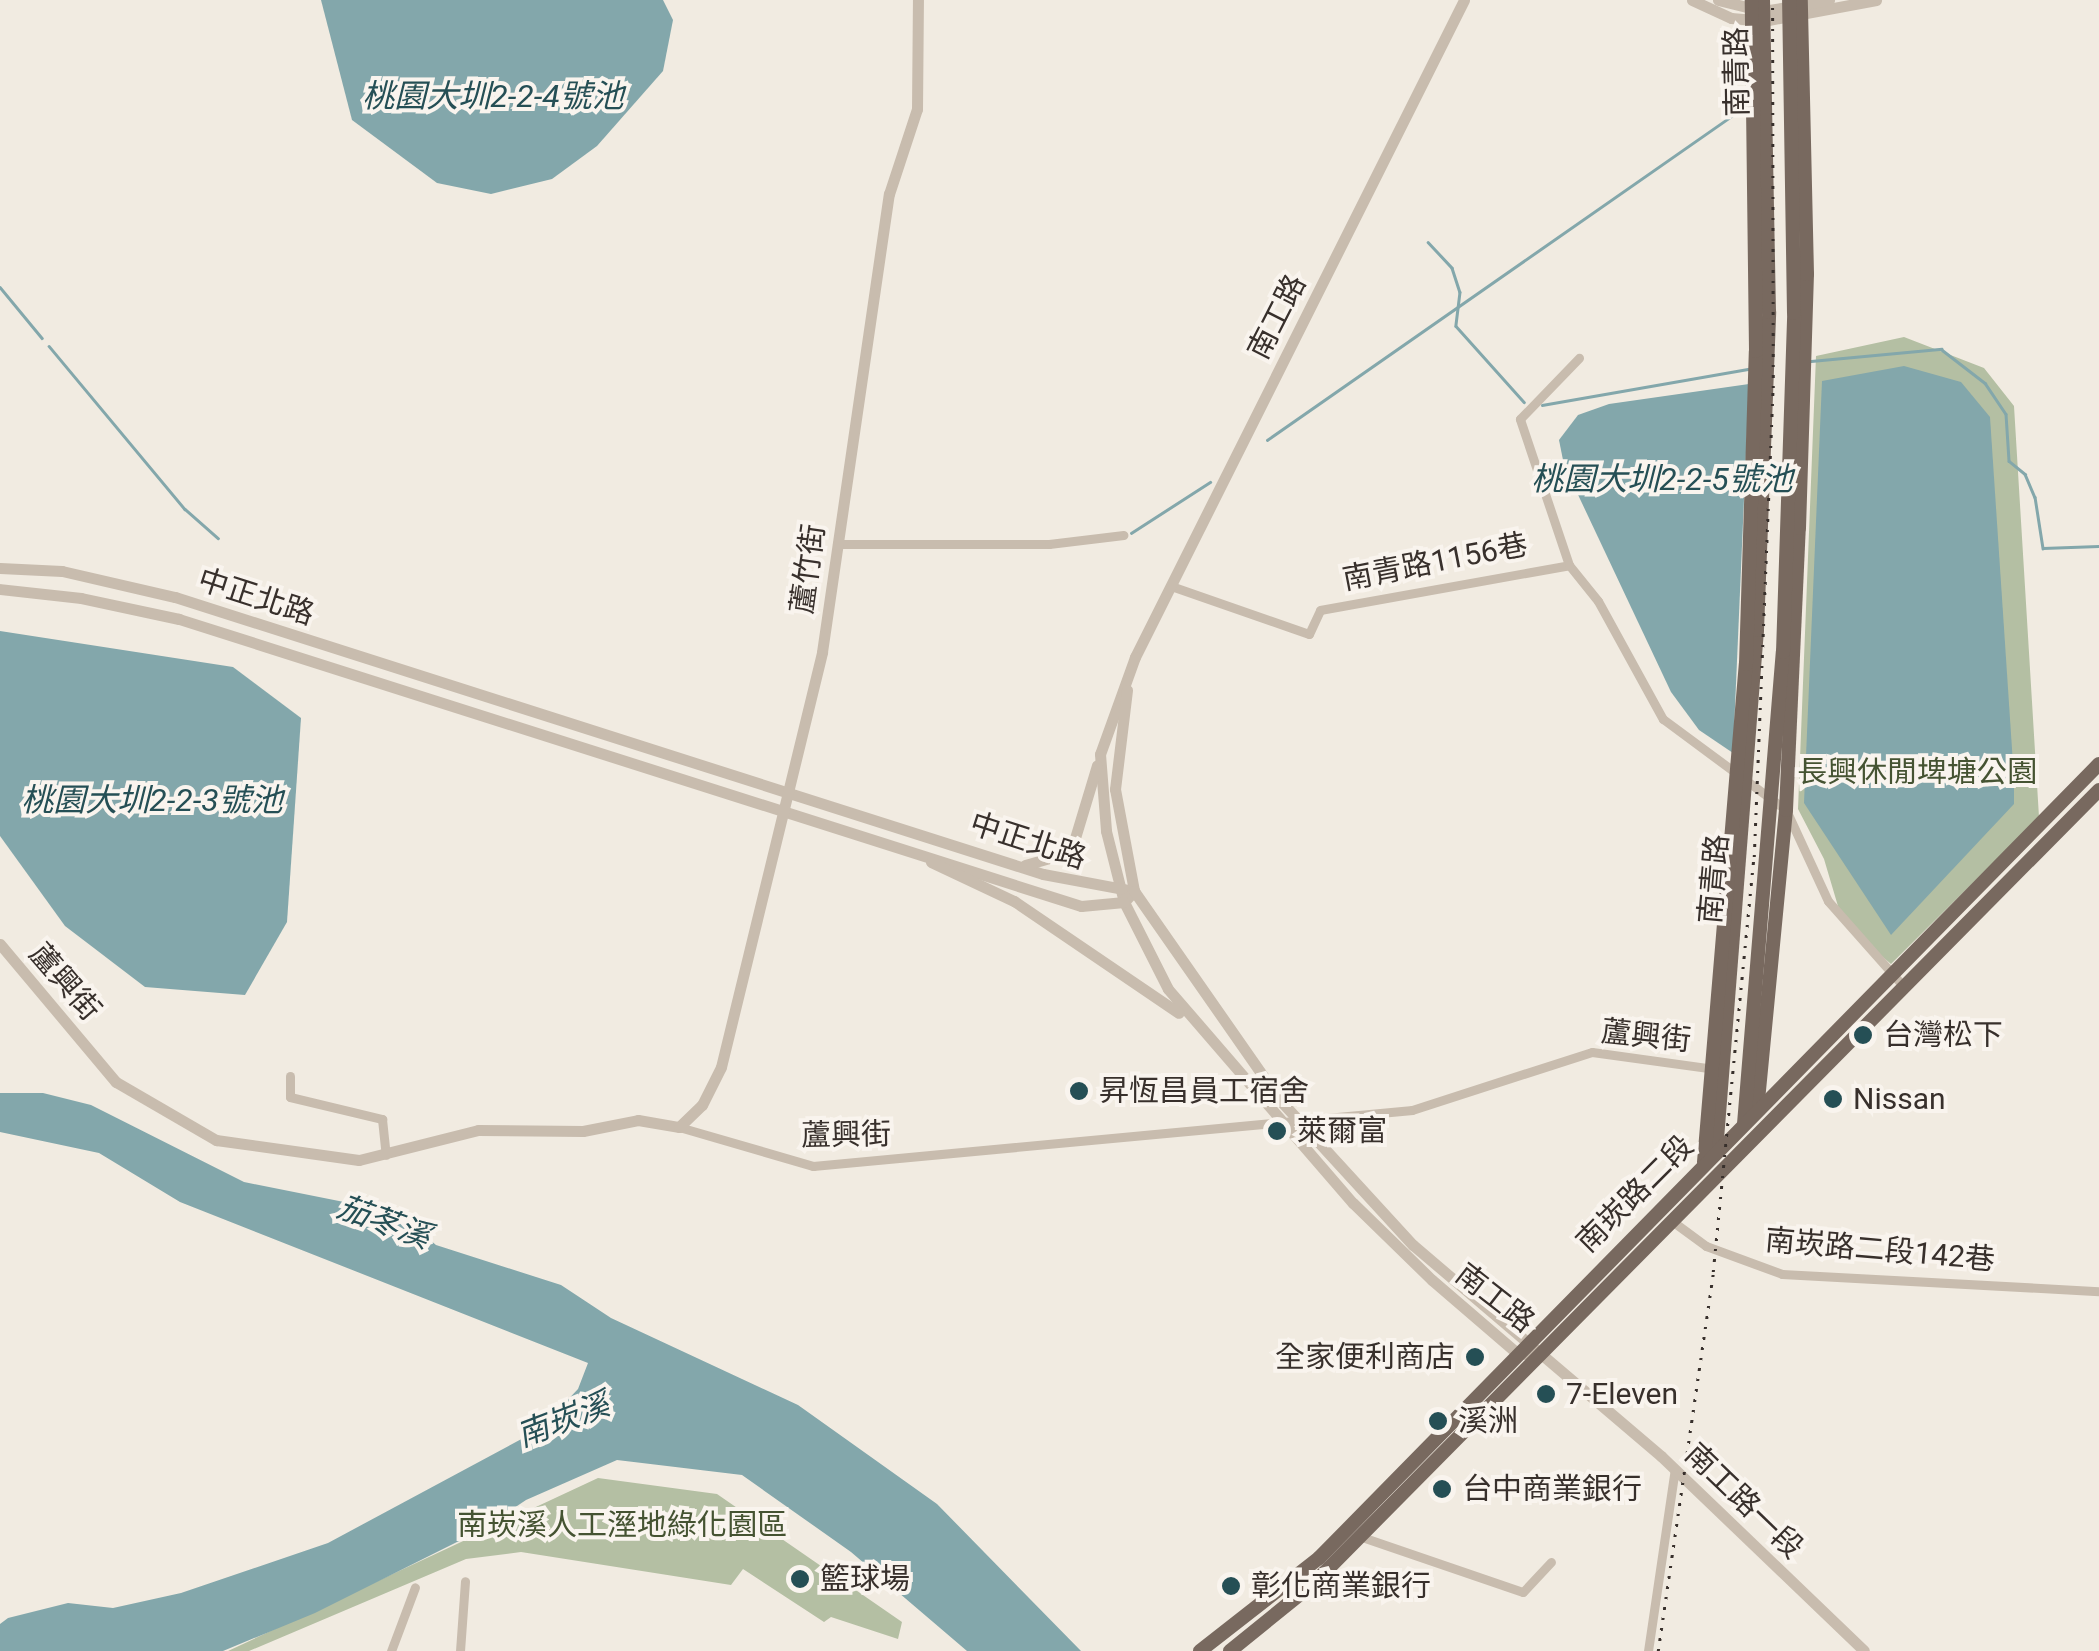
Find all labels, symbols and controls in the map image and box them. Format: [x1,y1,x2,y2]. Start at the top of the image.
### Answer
street label: 南青路 [1718,27,1756,117]
water label: 桃園大圳2-2-4號池 [362,77,624,115]
street label: 南工路 [1241,269,1313,365]
water label: 桃園大圳2-2-5號池 [1531,460,1793,498]
street label: 蘆竹街 [784,522,832,616]
street label: 南青路1156巷 [1340,526,1530,598]
street label: 中正北路 [193,561,319,633]
park label: 長興休閒埤塘公園 [1797,754,2037,790]
water label: 桃園大圳2-2-3號池 [21,781,283,819]
street label: 中正北路 [965,805,1091,877]
street label: 南青路 [1692,833,1736,925]
street label: 蘆興街 [22,936,108,1028]
street label: 蘆興街 [1599,1013,1693,1059]
place label: 台灣松下 [1883,1017,2003,1053]
marker: 台灣松下 [1852,1024,1874,1046]
place label: 昇恆昌員工宿舍 [1099,1073,1309,1109]
marker: 昇恆昌員工宿舍 [1068,1080,1090,1102]
place label: Nissan [1853,1081,1946,1117]
marker: Nissan [1822,1088,1844,1110]
place label: 萊爾富 [1297,1113,1387,1149]
street label: 蘆興街 [801,1116,891,1154]
marker: 萊爾富 [1266,1120,1288,1142]
street label: 南崁路二段 [1569,1128,1701,1260]
water label: 茄苳溪 [332,1188,436,1256]
street label: 南崁路二段142巷 [1764,1222,1996,1278]
street label: 南工路 [1448,1256,1542,1340]
place label: 全家便利商店 [1275,1339,1455,1375]
marker: 全家便利商店 [1464,1346,1486,1368]
place label: 7-Eleven [1566,1376,1678,1412]
marker: 7-Eleven [1535,1383,1557,1405]
water label: 南崁溪 [511,1385,615,1455]
place label: 溪洲 [1458,1403,1518,1439]
marker: 溪洲 [1427,1410,1449,1432]
street label: 南工路一段 [1678,1436,1810,1566]
place label: 台中商業銀行 [1462,1471,1642,1507]
marker: 台中商業銀行 [1431,1478,1453,1500]
park label: 南崁溪人工溼地綠化園區 [457,1507,787,1543]
place label: 籃球場 [820,1561,910,1597]
marker: 籃球場 [789,1568,811,1590]
place label: 彰化商業銀行 [1251,1568,1431,1604]
marker: 彰化商業銀行 [1220,1575,1242,1597]

